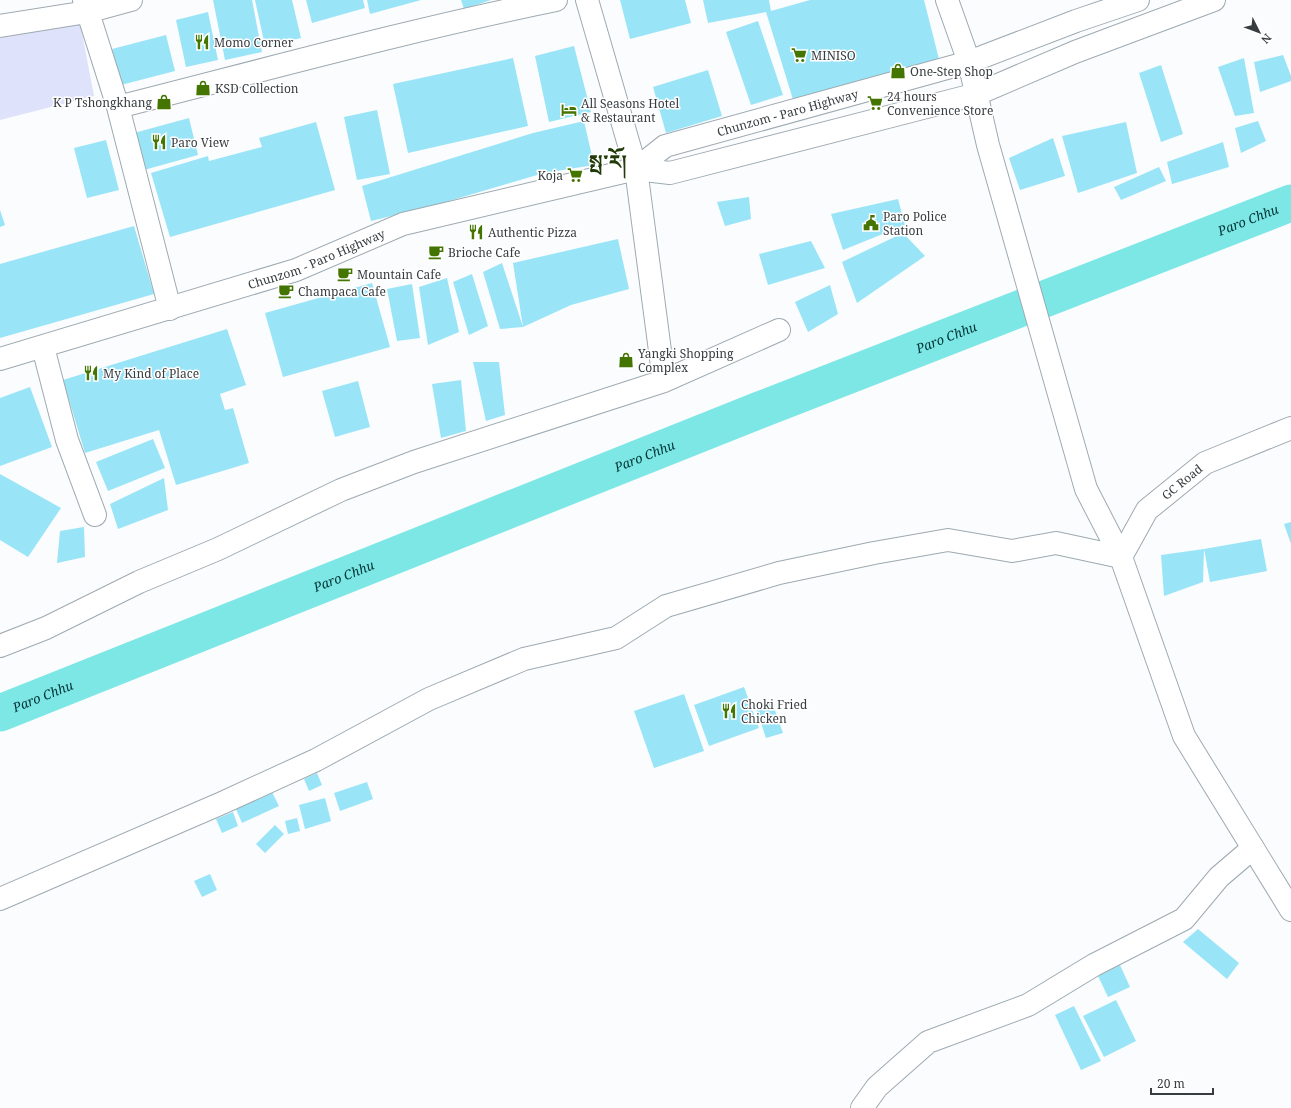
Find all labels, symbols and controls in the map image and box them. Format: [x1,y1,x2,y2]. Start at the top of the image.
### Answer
north arrow [1239,12,1279,52]
text: N [1258,31,1275,48]
restaurant icon: Momo Corner [193,33,211,51]
place label: Momo Corner [214,34,294,51]
supermarket icon: MINISO [790,46,808,64]
place label: MINISO [811,47,856,64]
shop icon: One-Step Shop [889,62,907,80]
place label: One-Step Shop [910,63,993,80]
shop icon: KSD Collection [194,79,212,97]
place label: KSD Collection [215,80,299,97]
street label: Chunzom - Paro Highway [715,85,860,140]
place label: 24 hours Convenience Store [887,88,993,119]
shop icon: K P Tshongkhang [155,93,173,111]
place label: K P Tshongkhang [53,94,153,111]
supermarket icon: 24 hours Convenience Store [866,94,884,112]
place label: All Seasons Hotel & Restaurant [581,95,679,126]
hotel icon: All Seasons Hotel & Restaurant [560,101,578,119]
restaurant icon: Paro View [150,133,168,151]
place label: Paro View [171,134,230,151]
district label: སྤ་རོ། [589,146,627,179]
supermarket icon: Koja [566,166,584,184]
place label: Koja [538,167,563,184]
water label: Paro Chhu [1214,200,1281,240]
place label: Paro Police Station [883,208,947,239]
public building icon: Paro Police Station [862,214,880,232]
restaurant icon: Authentic Pizza [467,223,485,241]
street label: Chunzom - Paro Highway [246,224,388,293]
place label: Authentic Pizza [488,224,577,241]
cafe icon: Brioche Cafe [427,243,445,261]
place label: Brioche Cafe [448,244,520,261]
cafe icon: Mountain Cafe [336,265,354,283]
place label: Mountain Cafe [357,266,441,283]
cafe icon: Champaca Cafe [277,282,295,300]
place label: Champaca Cafe [298,283,386,300]
water label: Paro Chhu [912,317,979,358]
place label: Yangki Shopping Complex [637,345,734,376]
shop icon: Yangki Shopping Complex [617,351,635,369]
restaurant icon: My Kind of Place [82,364,100,382]
place label: My Kind of Place [103,365,199,382]
water label: Paro Chhu [611,436,678,476]
street label: GC Road [1158,460,1206,504]
water label: Paro Chhu [310,556,377,596]
water label: Paro Chhu [9,676,76,717]
place label: Choki Fried Chicken [741,696,808,727]
restaurant icon: Choki Fried Chicken [720,702,738,720]
scale bar [1151,1070,1213,1096]
text: 20 m [1157,1075,1185,1092]

